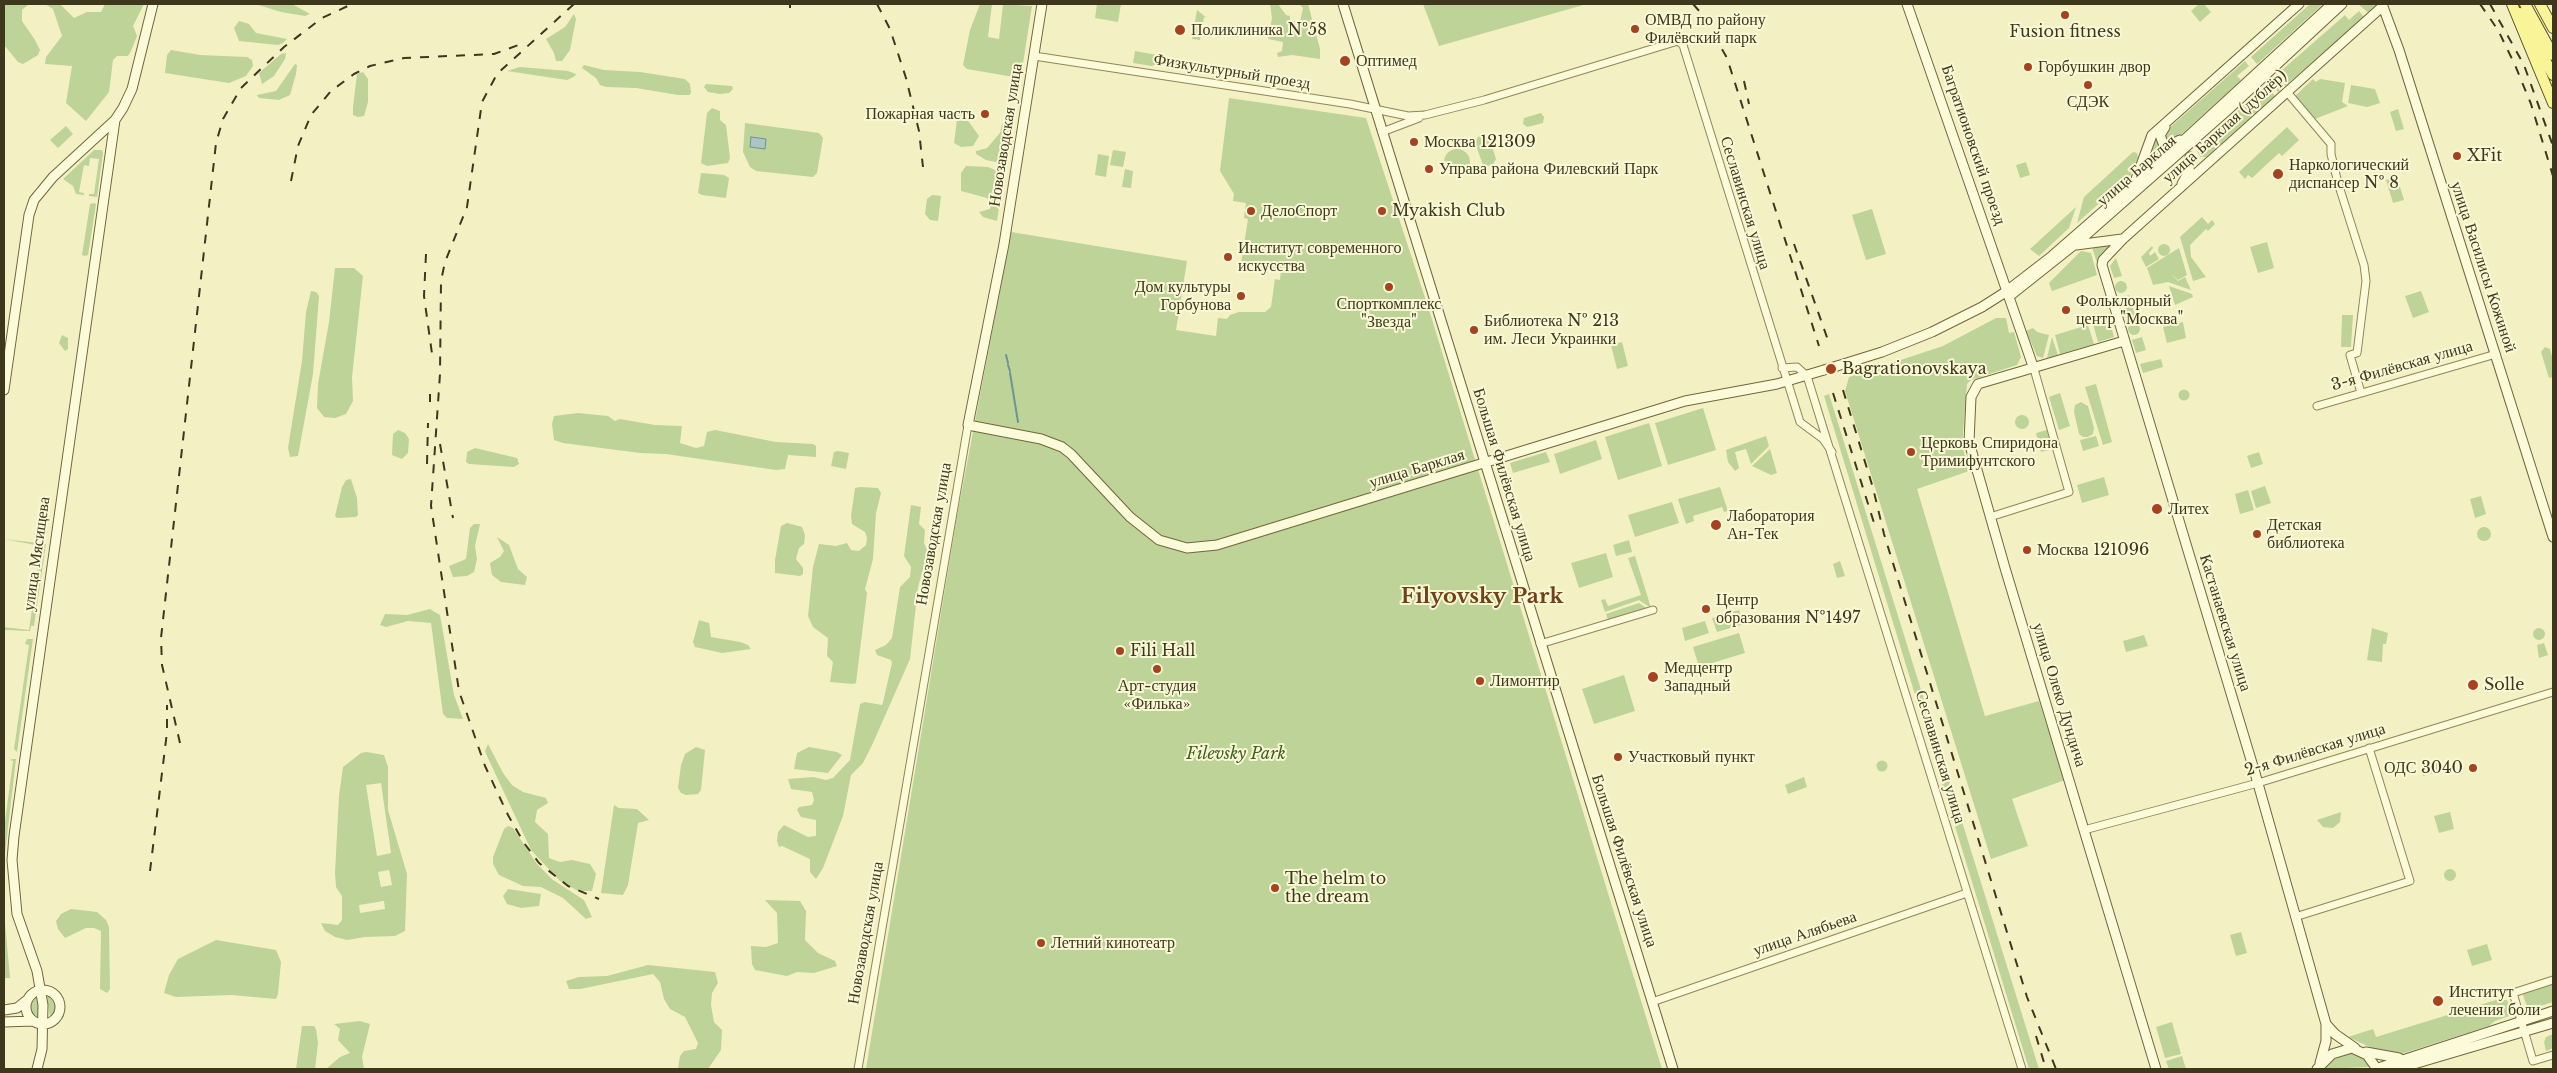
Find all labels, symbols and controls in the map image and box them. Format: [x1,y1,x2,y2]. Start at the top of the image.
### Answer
marker: Fusion fitness [2059,9,2071,21]
place label: ОМВД по району Филёвский парк [1645,10,1766,48]
place label: Поликлиника №58 [1191,20,1327,40]
place label: Fusion fitness [2009,22,2121,42]
marker: Поликлиника №58 [1173,23,1187,37]
marker: ОМВД по району Филёвский парк [1629,23,1641,35]
street label: Физкультурный проезд [1152,50,1312,94]
place label: Оптимед [1356,51,1417,71]
marker: Оптимед [1338,54,1352,68]
place label: Горбушкин двор [2038,57,2151,77]
marker: Горбушкин двор [2022,61,2034,73]
street label: Новозаводская улица [985,62,1027,208]
street label: Багратионовский проезд [1937,62,2009,228]
street label: улица Барклая (дублёр) [2159,66,2291,188]
marker: СДЭК [2082,79,2094,91]
place label: СДЭК [2067,92,2109,112]
place label: Пожарная часть [866,104,975,124]
marker: Пожарная часть [979,108,991,120]
street label: улица Барклая [2093,131,2181,211]
place label: Москва 121309 [1424,132,1536,152]
street label: Сеславинская улица [1716,134,1774,272]
marker: Москва 121309 [1408,136,1420,148]
place label: XFit [2467,146,2502,166]
marker: XFit [2451,150,2463,162]
place label: Наркологический диспансер № 8 [2289,155,2409,193]
place label: Управа района Филевский Парк [1439,159,1658,179]
marker: Управа района Филевский Парк [1423,163,1435,175]
marker: Наркологический диспансер № 8 [2271,167,2285,181]
street label: улица Василисы Кожиной [2446,179,2520,355]
place label: ДелоСпорт [1261,201,1337,221]
place label: Myakish Club [1392,201,1505,221]
marker: ДелоСпорт [1245,205,1257,217]
marker: Myakish Club [1376,205,1388,217]
place label: Институт современного искусства [1238,238,1401,276]
marker: Институт современного искусства [1222,251,1234,263]
place label: Дом культуры Горбунова [1135,277,1231,315]
marker: Спорткомплекс "Звезда" [1383,281,1395,293]
marker: Дом культуры Горбунова [1235,290,1247,302]
place label: Фольклорный центр "Москва" [2076,291,2183,329]
place label: Спорткомплекс "Звезда" [1337,294,1441,332]
marker: Фольклорный центр "Москва" [2060,304,2072,316]
place label: Библиотека № 213 им. Леси Украинки [1484,311,1619,349]
marker: Библиотека № 213 им. Леси Украинки [1468,324,1480,336]
street label: 3-я Филёвская улица [2329,337,2475,395]
place label: Bagrationovskaya [1842,359,1987,379]
marker: Bagrationovskaya [1824,362,1838,376]
street label: Большая Филёвская улица [1468,386,1540,564]
place label: Церковь Спиридона Тримифунтского [1921,433,2058,471]
street label: улица Барклая [1367,445,1467,493]
marker: Церковь Спиридона Тримифунтского [1905,446,1917,458]
street label: Новозаводская улица [912,461,956,607]
street label: улица Мясищева [19,496,55,612]
place label: Литех [2168,499,2209,519]
marker: Литех [2150,502,2164,516]
place label: Лаборатория Ан-Тек [1727,506,1814,544]
place label: Детская библиотека [2267,515,2345,553]
marker: Лаборатория Ан-Тек [1709,518,1723,532]
marker: Детская библиотека [2251,528,2263,540]
place label: Москва 121096 [2037,540,2149,560]
marker: Москва 121096 [2021,544,2033,556]
street label: Кастанаевская улица [2195,552,2255,694]
district label: Filyovsky Park [1401,584,1563,610]
place label: Центр образования №1497 [1716,590,1860,628]
marker: Центр образования №1497 [1700,603,1712,615]
street label: улица Олеко Дундича [2028,621,2090,769]
place label: Fili Hall [1130,641,1195,661]
marker: Fili Hall [1114,645,1126,657]
place label: Медцентр Западный [1664,658,1732,696]
marker: Арт-студия «Филька» [1151,663,1163,675]
marker: Медцентр Западный [1646,670,1660,684]
place label: Лимонтир [1490,671,1560,691]
marker: Лимонтир [1474,675,1486,687]
place label: Solle [2484,675,2524,695]
place label: Арт-студия «Филька» [1118,676,1196,714]
marker: Solle [2466,678,2480,692]
street label: Сеславинская улица [1911,688,1969,826]
street label: 2-я Филёвская улица [2242,719,2388,781]
park label: Filevsky Park [1186,744,1286,764]
place label: Участковый пункт [1628,747,1755,767]
marker: Участковый пункт [1612,751,1624,763]
place label: ОДС 3040 [2384,758,2463,778]
marker: ОДС 3040 [2467,762,2479,774]
street label: Большая Филёвская улица [1587,772,1661,950]
street label: Новозаводская улица [844,860,888,1006]
place label: The helm to the dream [1285,869,1386,907]
marker: The helm to the dream [1269,882,1281,894]
street label: улица Алябьева [1751,907,1859,961]
place label: Летний кинотеатр [1051,933,1175,953]
marker: Летний кинотеатр [1035,937,1047,949]
place label: Институт лечения боли [2449,982,2540,1020]
marker: Институт лечения боли [2431,994,2445,1008]

